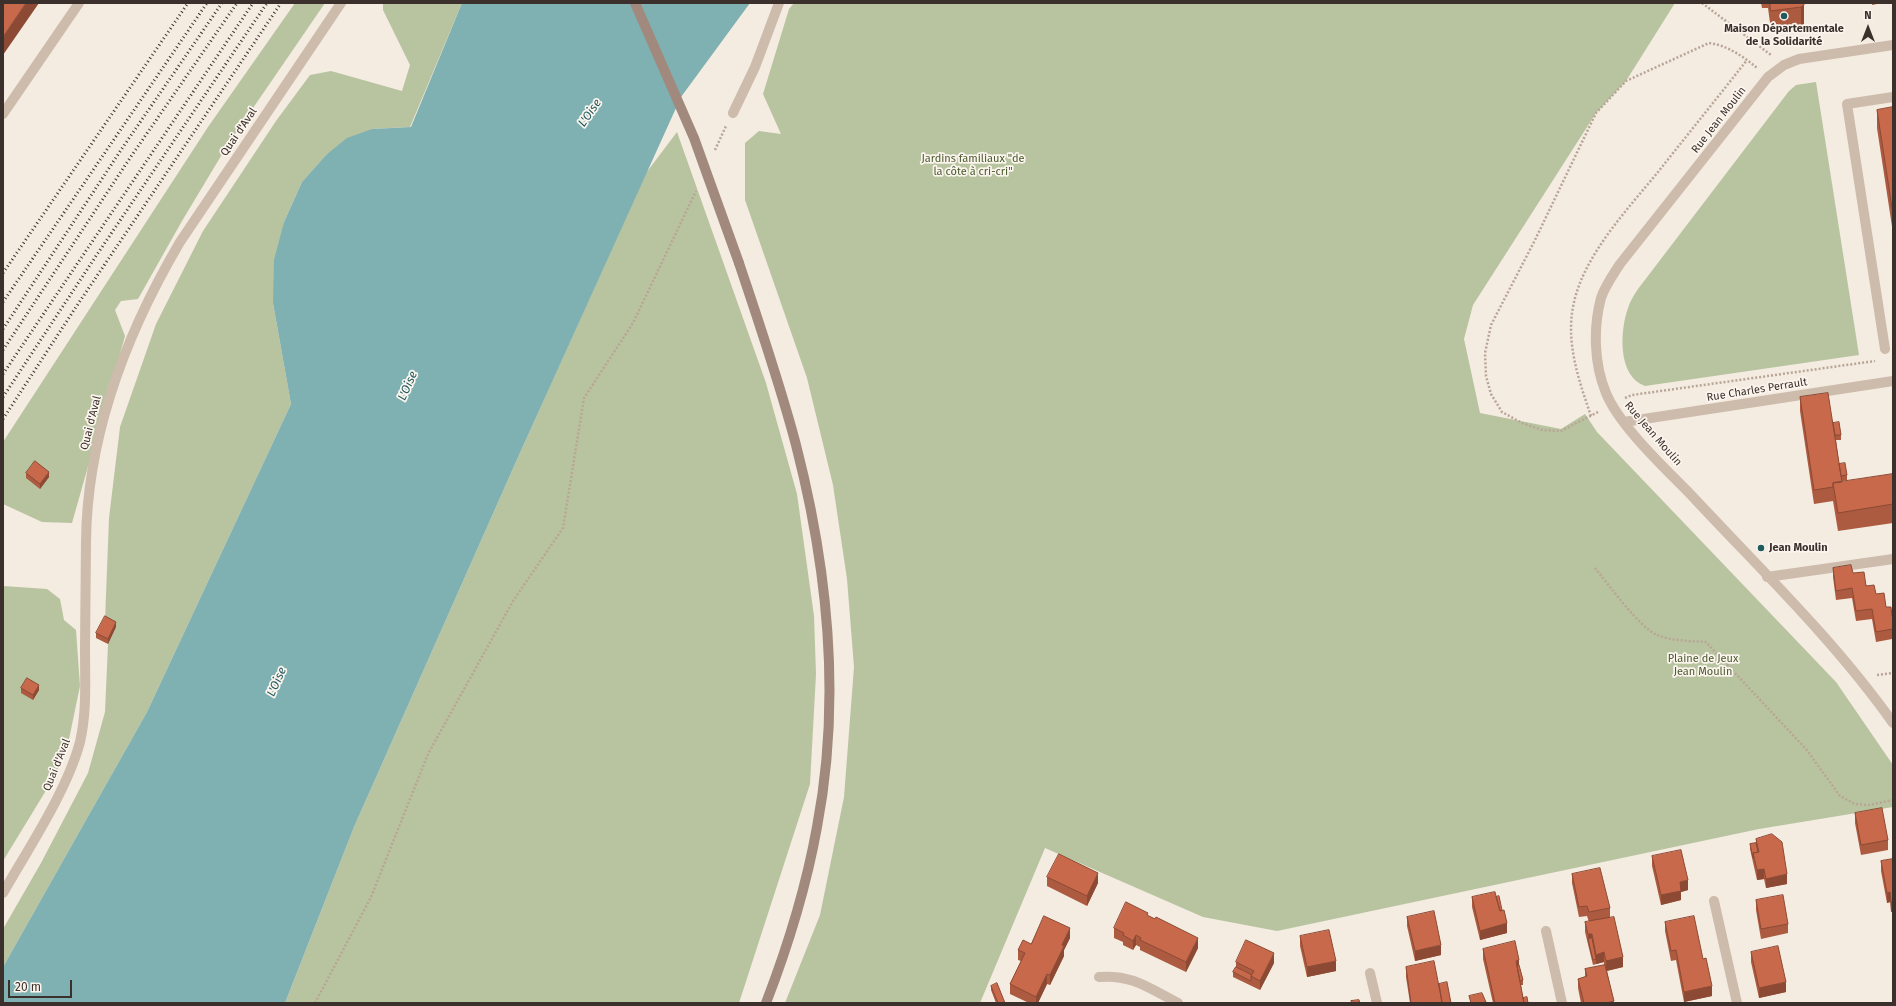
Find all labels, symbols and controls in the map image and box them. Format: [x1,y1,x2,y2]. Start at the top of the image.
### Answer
north arrow [1848,8,1888,48]
text: N [1864,9,1872,22]
marker: Maison Départementale de la Solidarité [1779,11,1789,21]
place label: Maison Départementale de la Solidarité [1724,22,1844,48]
street label: Rue Jean Moulin [1689,84,1749,156]
water label: L'Oise [575,96,605,130]
street label: Quai d'Aval [218,105,260,159]
park label: Jardins familiaux "de la côte à cri-cri" [921,152,1025,178]
water label: L'Oise [395,369,421,403]
street label: Rue Charles Perrault [1706,376,1808,404]
street label: Quai d'Aval [78,395,104,451]
street label: Rue Jean Moulin [1622,399,1684,469]
place label: Jean Moulin [1769,541,1828,555]
marker: Jean Moulin [1756,543,1766,553]
park label: Plaine de Jeux Jean Moulin [1668,652,1738,678]
water label: L'Oise [264,665,290,699]
street label: Quai d'Aval [41,737,73,793]
scale bar [10,972,74,998]
text: 20 m [15,980,41,994]

